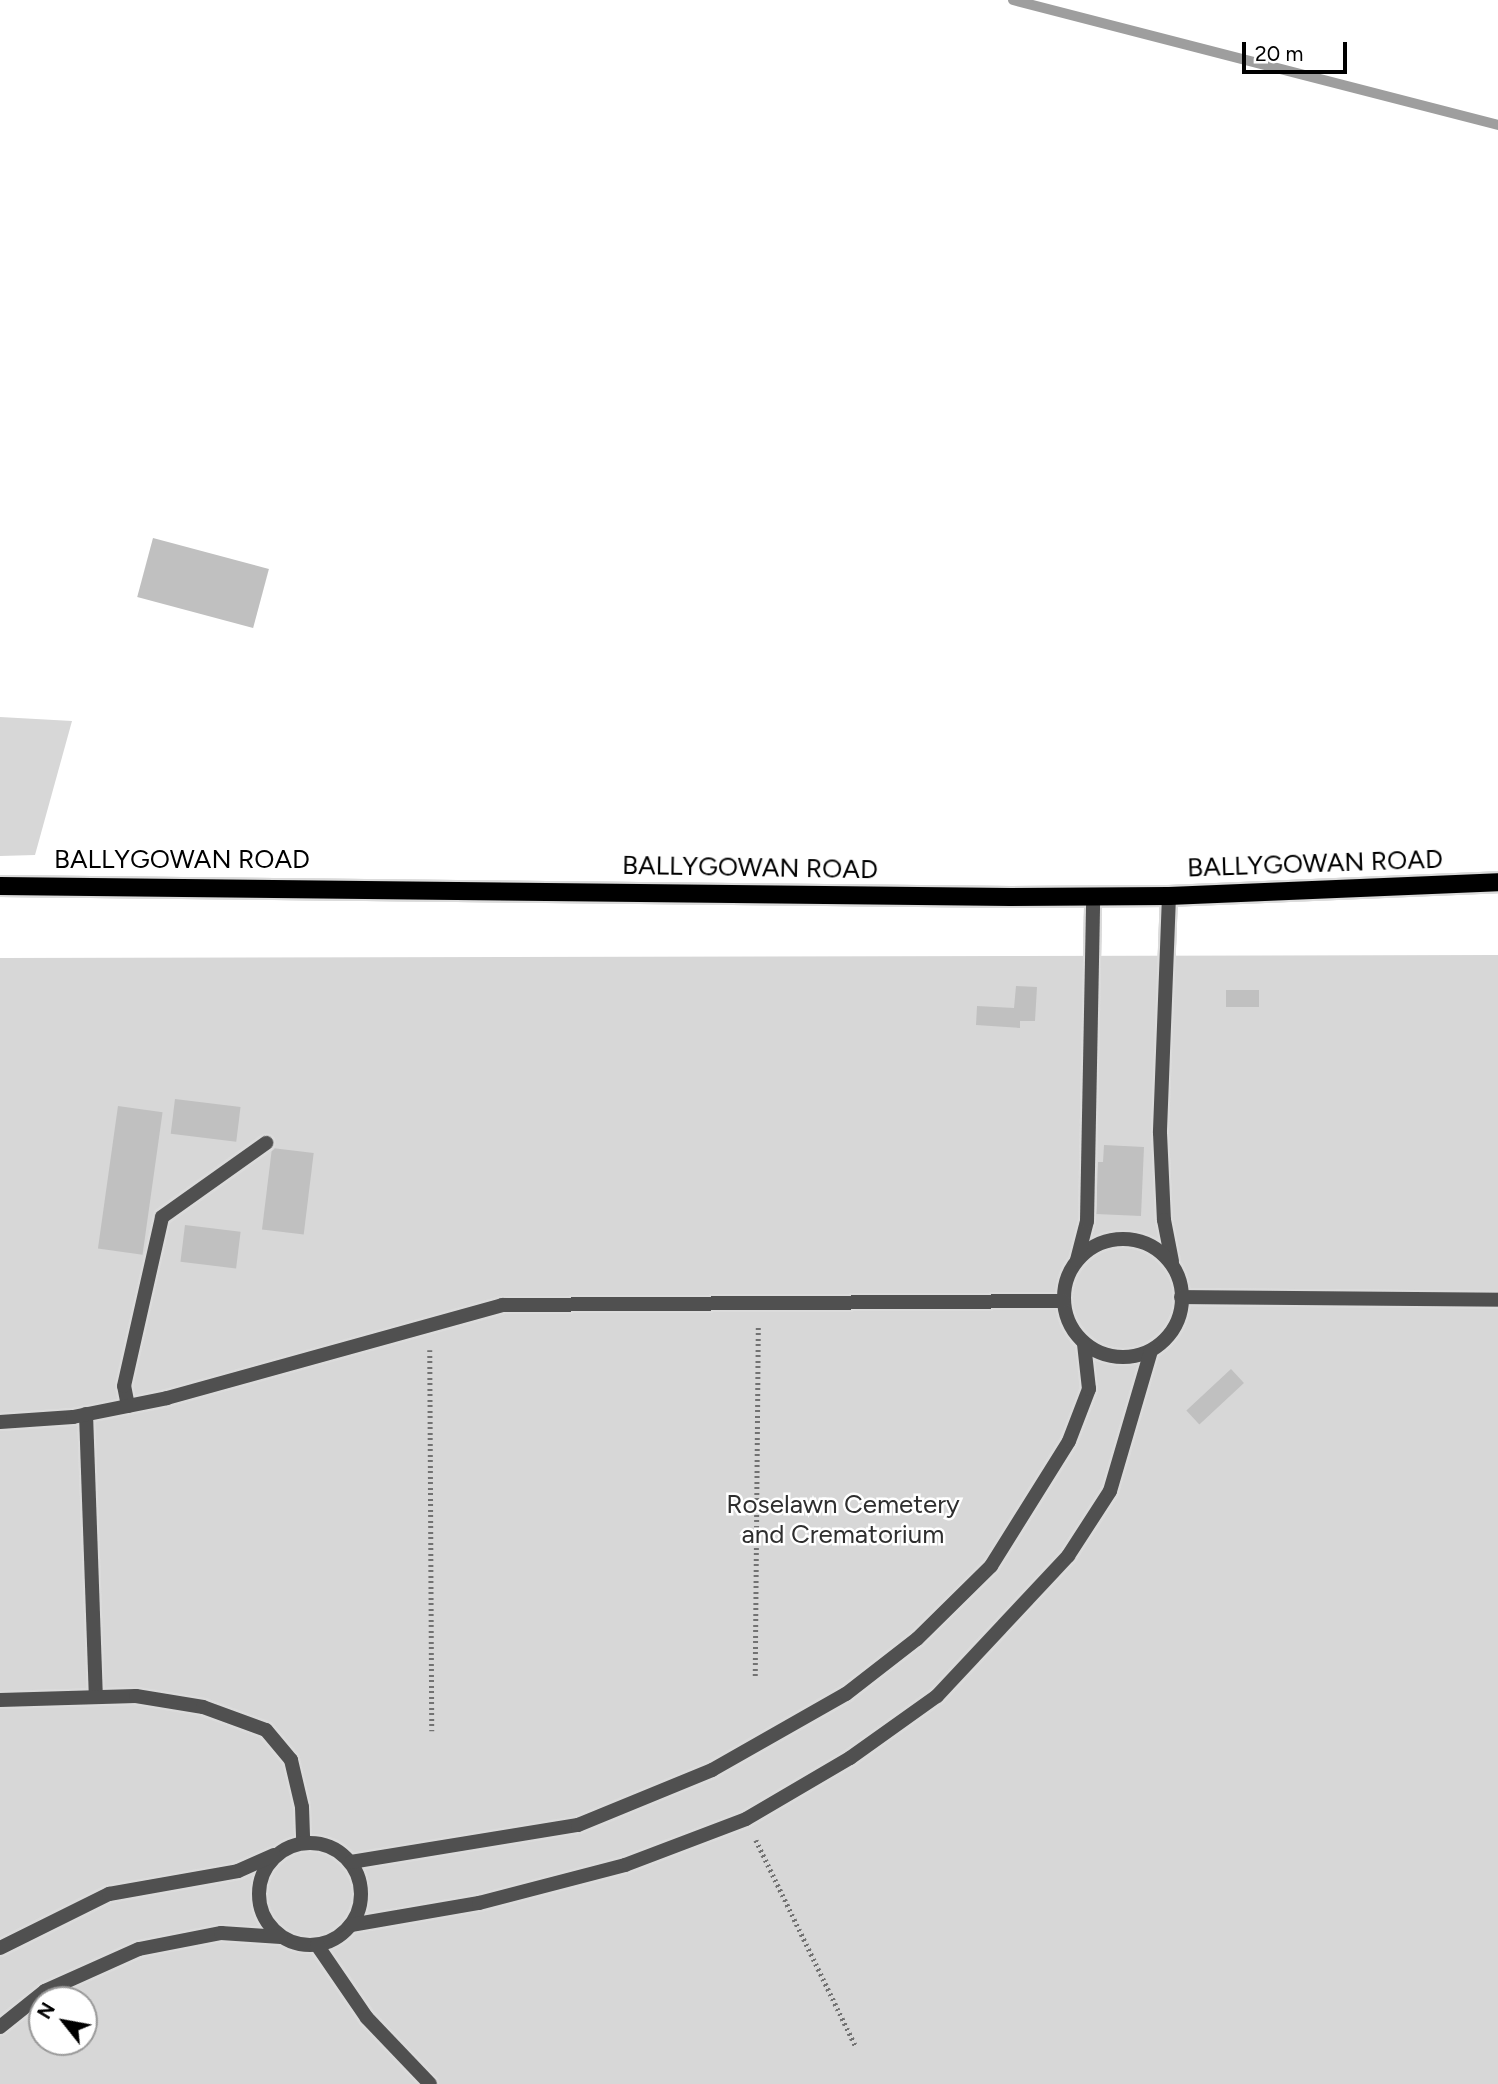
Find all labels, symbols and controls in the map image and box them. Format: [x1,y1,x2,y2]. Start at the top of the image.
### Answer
scale bar [1246,28,1351,72]
text: 20 m [1255,41,1303,66]
street label: BALLYGOWAN ROAD [54,844,310,876]
street label: BALLYGOWAN ROAD [1187,844,1443,884]
street label: BALLYGOWAN ROAD [622,850,878,886]
park label: Roselawn Cemetery and Crematorium [726,1489,960,1550]
north arrow [28,1986,98,2056]
text: N [33,1999,60,2023]

